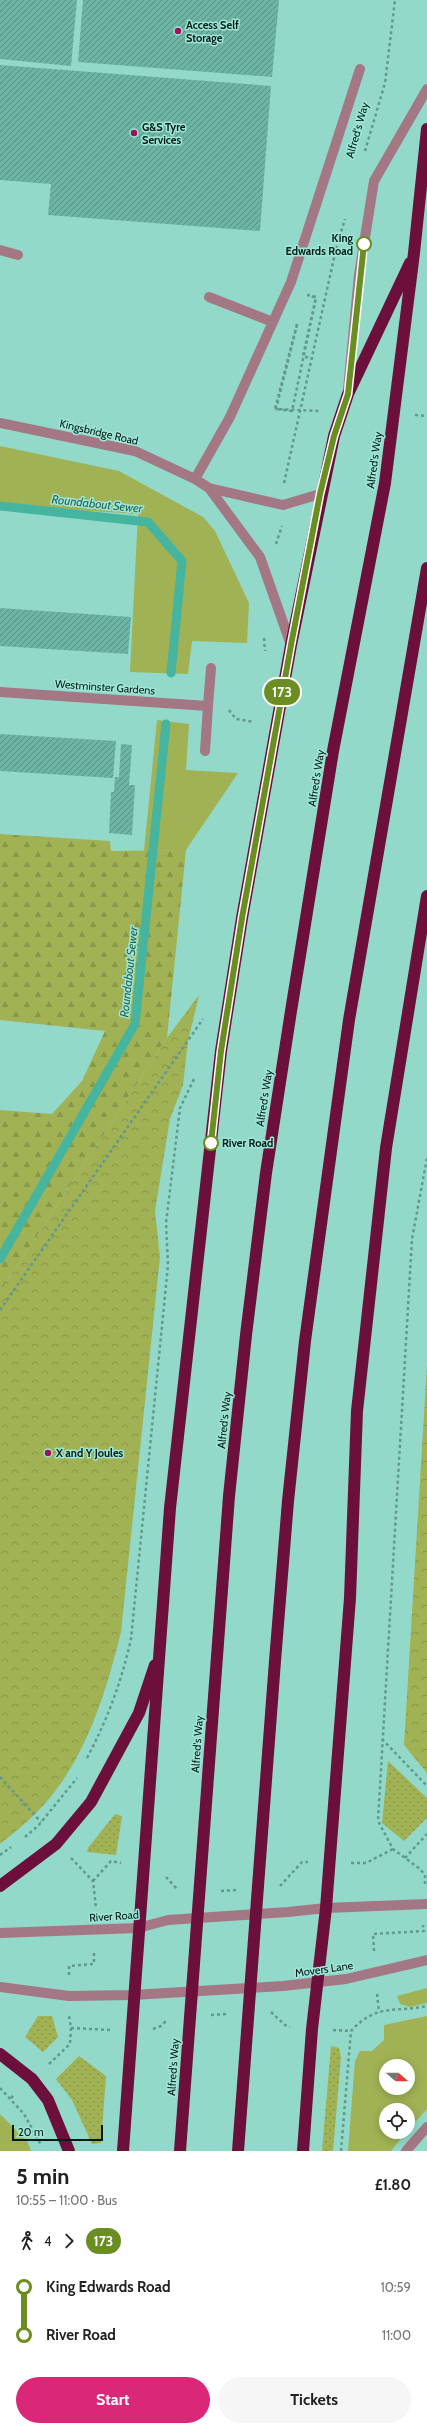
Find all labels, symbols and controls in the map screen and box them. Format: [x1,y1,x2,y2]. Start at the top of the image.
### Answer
place label: Access Self Storage [186,18,239,45]
marker: Access Self Storage [173,26,183,36]
street label: Alfred's Way [342,100,372,160]
place label: G&S Tyre Services [142,120,186,147]
marker: G&S Tyre Services [129,128,139,138]
place label: King Edwards Road [286,231,353,258]
marker: King Edwards Road [356,236,372,252]
street label: Kingsbridge Road [58,416,140,448]
street label: Alfred's Way [363,430,385,489]
water label: Roundabout Sewer [51,491,144,516]
street label: Westminster Gardens [55,677,156,698]
line badge: 173 [259,679,305,705]
text: 173 [272,683,292,701]
street label: Alfred's Way [305,748,327,807]
water label: Roundabout Sewer [116,925,141,1018]
street label: Alfred's Way [253,1068,275,1127]
marker: River Road [203,1135,219,1151]
place label: River Road [222,1136,273,1150]
street label: Alfred's Way [214,1390,234,1449]
place label: X and Y Joules [55,1446,124,1460]
marker: X and Y Joules [43,1448,53,1458]
street label: Alfred's Way [188,1714,206,1773]
street label: River Road [89,1907,139,1925]
street label: Movers Lane [294,1958,354,1980]
street label: Alfred's Way [164,2037,182,2096]
north arrow [379,2059,415,2095]
map controls [379,2059,415,2139]
button: locate [379,2103,415,2139]
scale bar [12,2123,103,2142]
text: 20 m [18,2125,44,2139]
text: 5 min [16,2163,69,2190]
text: £1.80 [375,2176,411,2194]
text: 10:55 – 11:00 · Bus [16,2192,117,2208]
icon: walk [16,2230,38,2252]
icon: forward [58,2230,80,2252]
text: 173 [94,2232,113,2250]
text: 4 [44,2233,52,2249]
text: King Edwards Road [46,2278,171,2296]
text: 10:59 [381,2279,411,2295]
text: River Road [46,2326,116,2344]
text: 11:00 [382,2327,411,2343]
button: Start [16,2377,210,2423]
button: Tickets [218,2377,411,2423]

